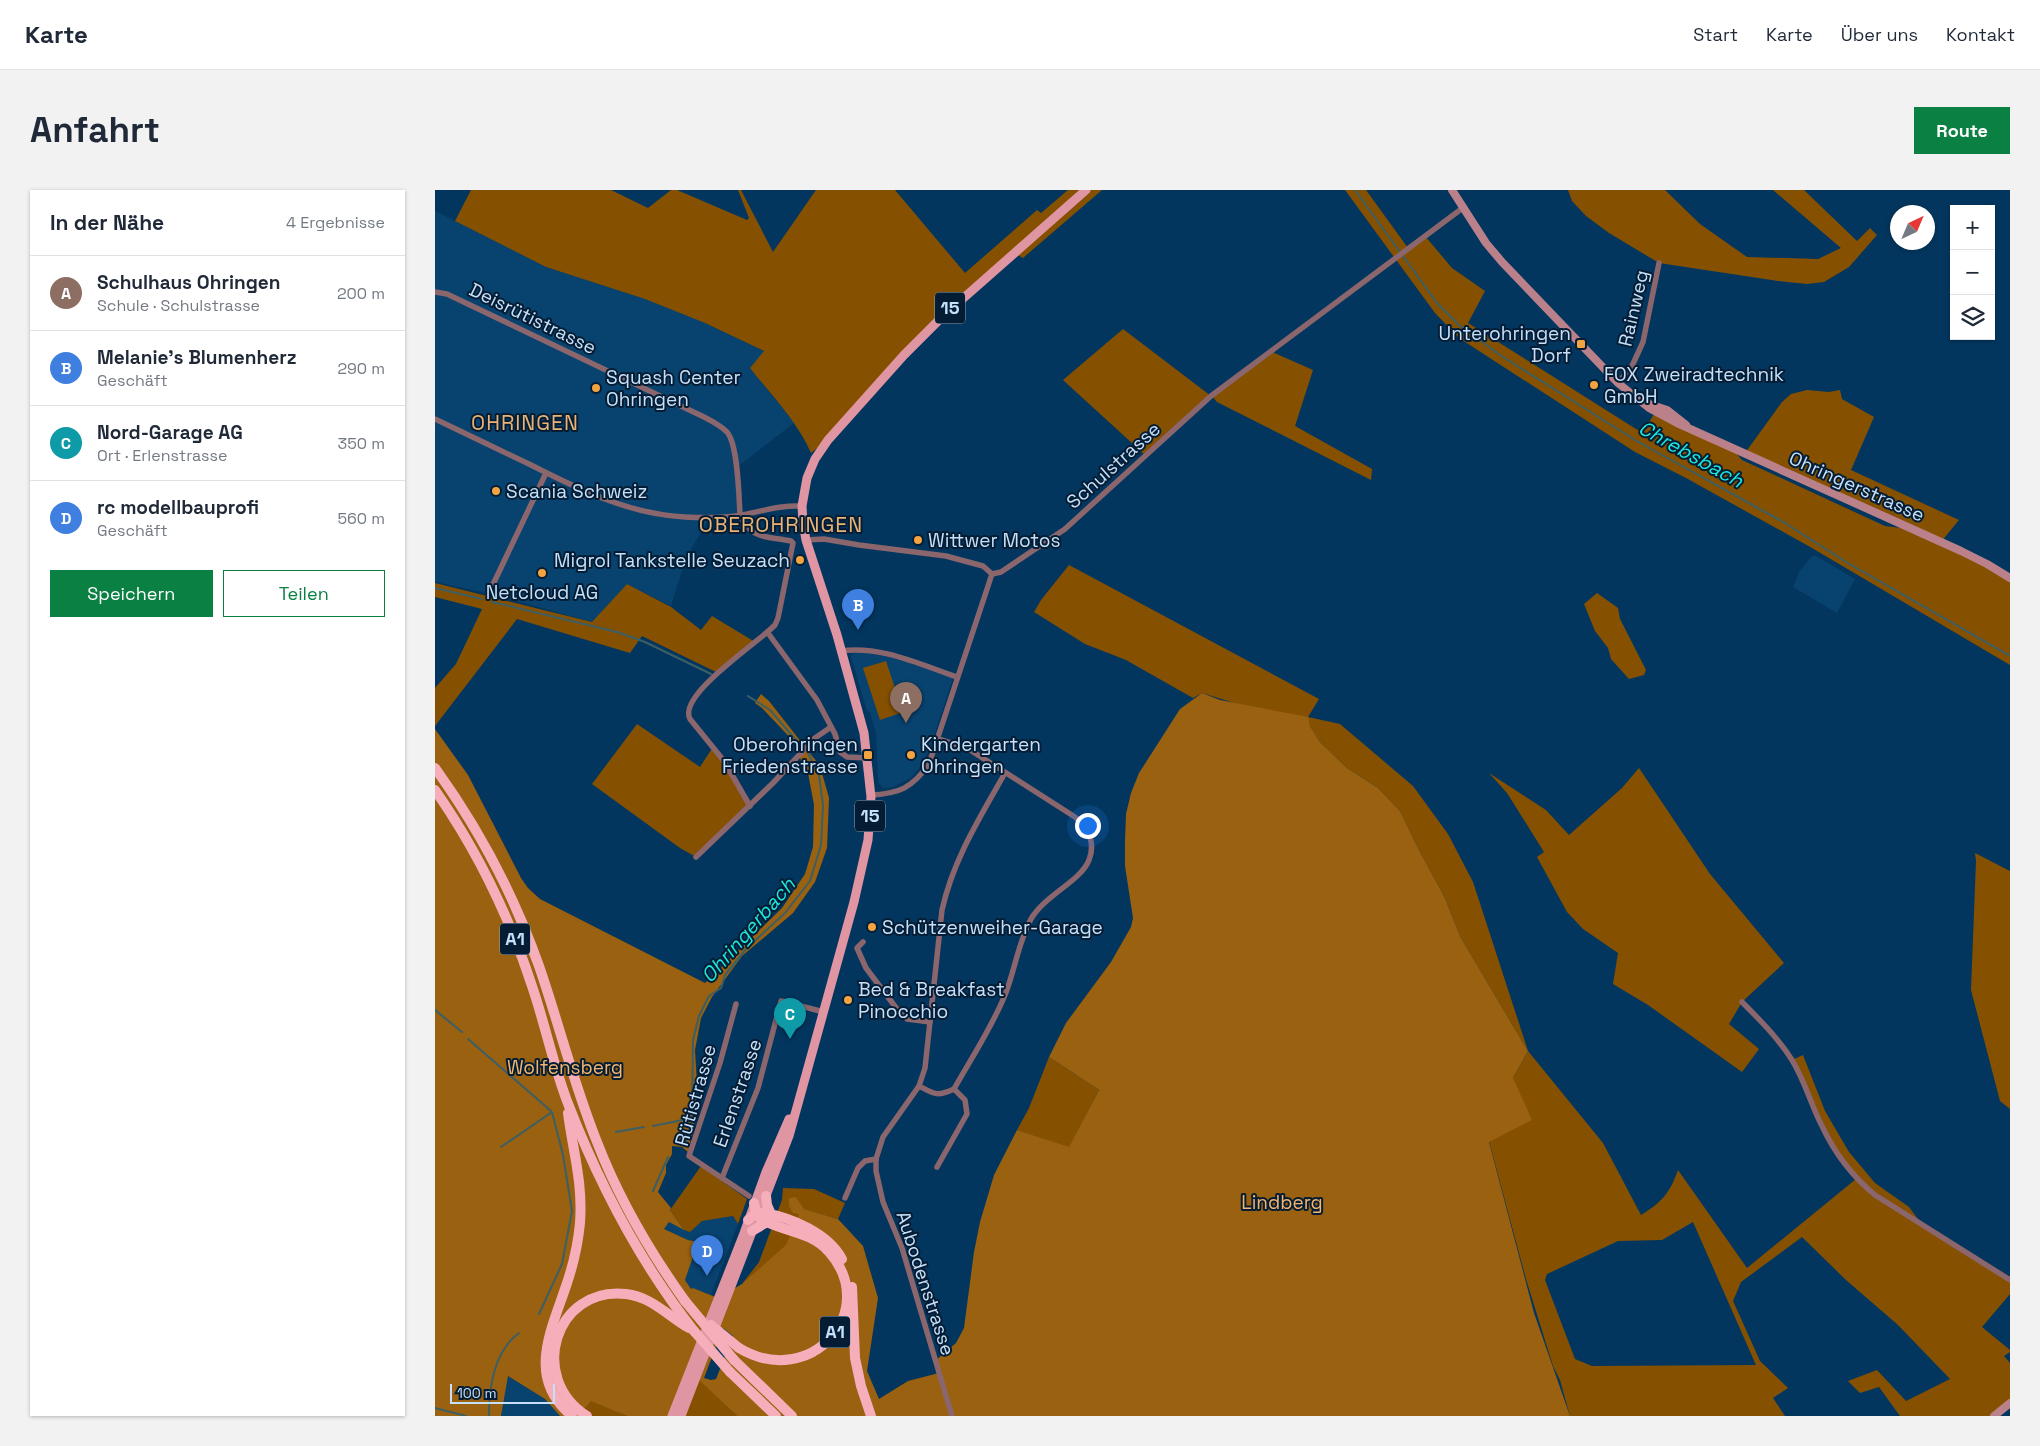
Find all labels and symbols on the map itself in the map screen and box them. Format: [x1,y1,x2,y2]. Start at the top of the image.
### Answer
north arrow [1890,205,1935,250]
street label: Rainweg [1613,267,1654,349]
street label: Deisrütistrasse [465,277,600,360]
road number: 15 [935,292,965,324]
place label: Unterohringen Dorf [1439,321,1571,368]
marker: Unterohringen Dorf [1575,338,1587,350]
place label: FOX Zweiradtechnik GmbH [1604,362,1784,409]
place label: Squash Center Ohringen [606,365,741,412]
marker: FOX Zweiradtechnik GmbH [1588,379,1600,391]
marker: Squash Center Ohringen [590,382,602,394]
district label: OHRINGEN [471,409,579,436]
water label: Chrebsbach [1634,415,1749,494]
street label: Schulstrasse [1061,417,1166,514]
street label: Ohringerstrasse [1785,445,1928,528]
place label: Scania Schweiz [506,479,647,504]
marker: Scania Schweiz [490,485,502,497]
district label: OBEROHRINGEN [699,511,863,538]
place label: Wittwer Motos [928,528,1060,553]
marker: Wittwer Motos [912,534,924,546]
place label: Migrol Tankstelle Seuzach [554,548,790,573]
marker: Migrol Tankstelle Seuzach [794,554,806,566]
marker: Netcloud AG [536,567,548,579]
place label: Netcloud AG [486,580,598,605]
pin: B [842,589,874,630]
pin: A [890,682,922,723]
place label: Oberohringen Friedenstrasse [722,732,858,779]
place label: Kindergarten Ohringen [921,732,1041,779]
marker: Oberohringen Friedenstrasse [862,749,874,761]
marker: Kindergarten Ohringen [905,749,917,761]
road number: 15 [855,800,885,832]
your location [1075,813,1101,839]
water label: Ohringerbach [695,872,801,988]
place label: Schützenweiher-Garage [882,915,1103,940]
marker: Schützenweiher-Garage [866,921,878,933]
road number: A1 [500,924,530,954]
place label: Bed & Breakfast Pinocchio [858,977,1005,1024]
marker: Bed & Breakfast Pinocchio [842,994,854,1006]
pin: C [774,998,806,1039]
street label: Erlenstrasse [707,1036,768,1151]
street label: Rütistrasse [669,1041,722,1149]
park label: Wolfensberg [507,1055,623,1080]
park label: Lindberg [1241,1190,1323,1215]
street label: Aubodenstrasse [890,1208,961,1358]
pin: D [691,1235,723,1276]
road number: A1 [820,1316,850,1348]
scale bar [450,1381,555,1404]

